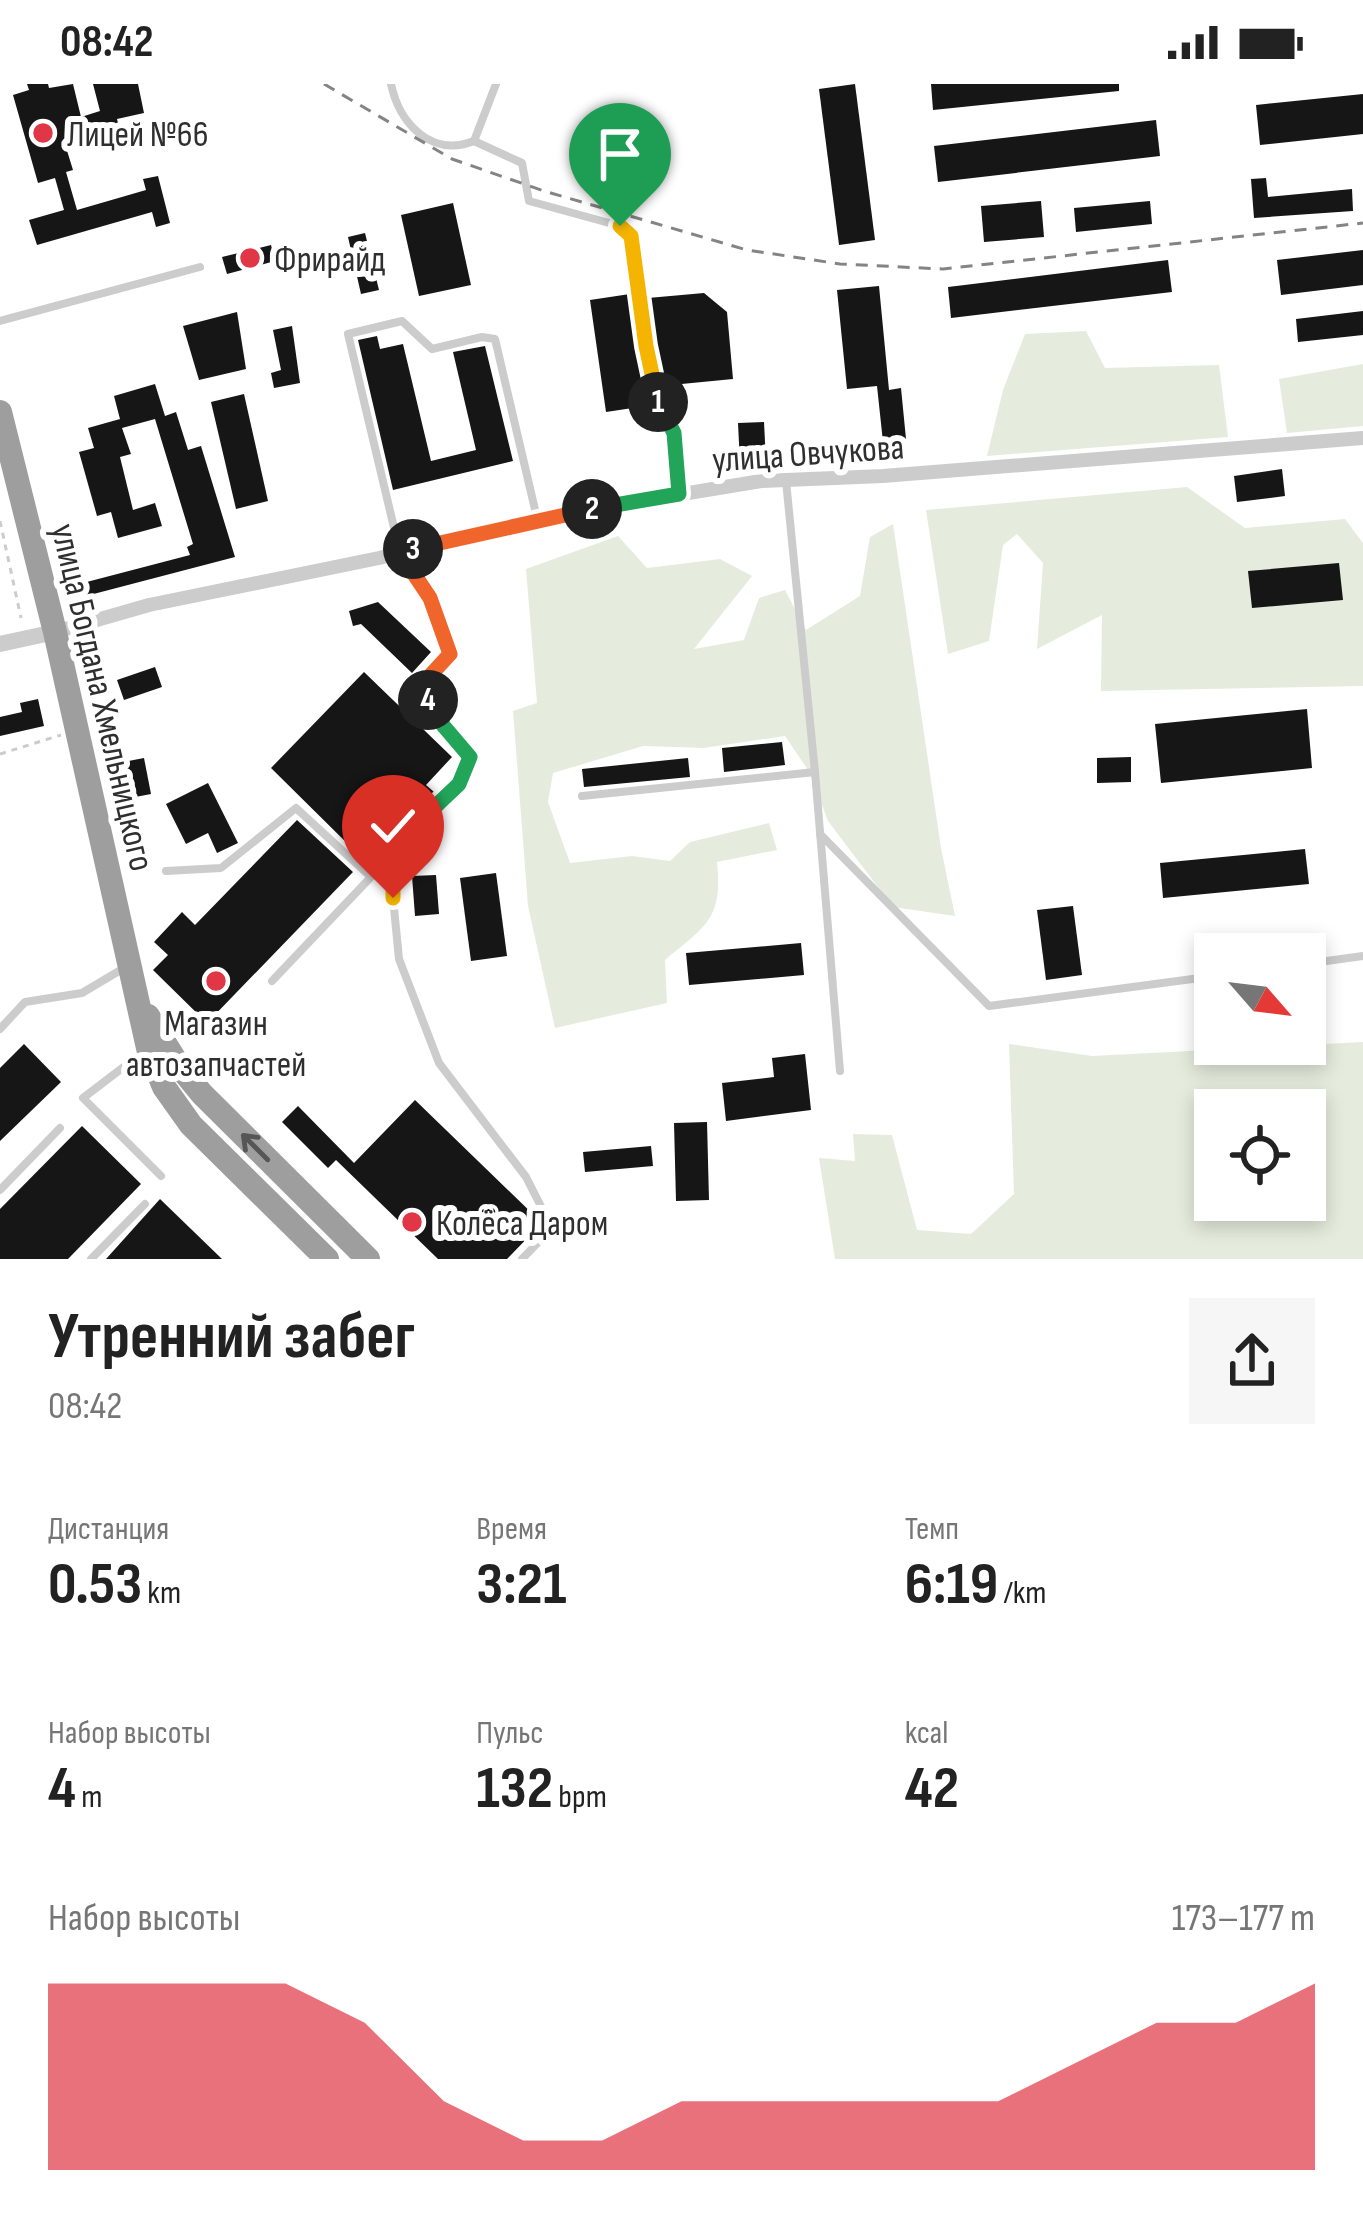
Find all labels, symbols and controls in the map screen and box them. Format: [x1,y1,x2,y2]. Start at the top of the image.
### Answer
text: 08:42 [60,15,153,70]
pin [569,103,671,226]
place label: Лицей №66 [67,114,208,157]
marker: Лицей №66 [30,120,56,146]
icon: arrive [587,121,653,187]
place label: Фрирайд [274,239,385,282]
marker: Фрирайд [237,245,263,271]
pin: 1 [628,372,688,432]
text: 1 [652,382,664,422]
street label: улица Овчукова [711,426,906,483]
pin: 2 [562,479,622,539]
text: 2 [585,489,599,529]
pin: 3 [383,519,443,579]
street label: улица Богдана Хмельницкого [41,520,162,875]
text: 3 [406,529,420,569]
pin: 4 [398,670,458,730]
text: 4 [420,680,436,720]
pin [342,775,444,898]
icon: check [360,793,426,859]
north arrow [1194,933,1326,1065]
map controls [1194,933,1326,1221]
marker: Магазин автозапчастей [203,968,229,994]
place label: Магазин автозапчастей [126,1003,306,1087]
button: locate [1194,1089,1326,1221]
one-way arrow [241,1133,270,1162]
place label: Колёса Даром [436,1203,608,1246]
marker: Колёса Даром [399,1209,425,1235]
text: Утренний забег [48,1298,415,1377]
button: share [1189,1298,1315,1424]
text: 08:42 [48,1383,122,1430]
text: Дистанция [48,1509,169,1549]
text: Время [476,1509,547,1549]
text: Темп [905,1509,959,1549]
text: 0.53 [48,1549,142,1621]
text: 3:21 [476,1549,566,1621]
text: 6:19 [905,1549,998,1621]
text: km [142,1573,181,1613]
text: /km [998,1573,1046,1613]
text: Набор высоты [48,1713,211,1753]
text: Пульс [476,1713,543,1753]
text: kcal [905,1713,948,1753]
text: 4 [48,1753,76,1825]
text: 132 [476,1753,553,1825]
text: 42 [905,1753,959,1825]
text: m [76,1777,102,1817]
text: bpm [553,1777,607,1817]
text: Набор высоты [48,1895,240,1942]
text: 173–177 m [1172,1895,1315,1942]

